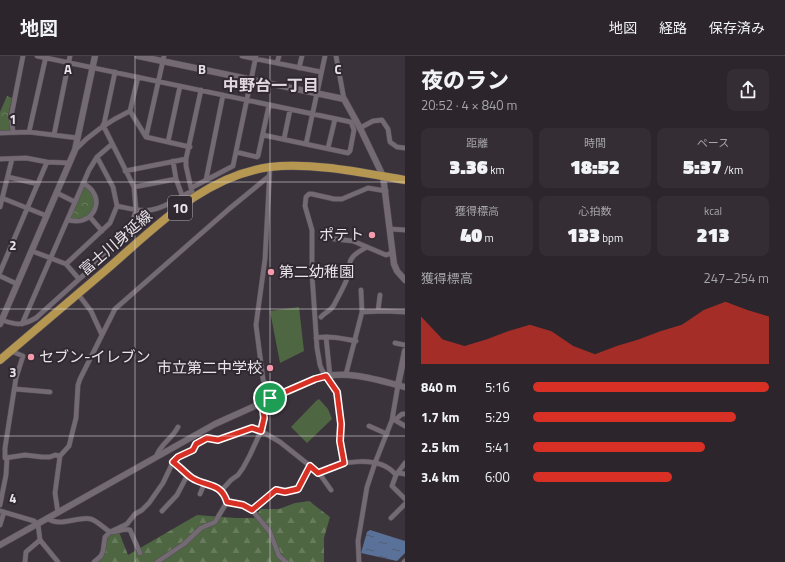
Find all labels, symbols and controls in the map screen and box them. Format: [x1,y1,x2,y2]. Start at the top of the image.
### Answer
text: 地図 [20,13,58,42]
text: 地図 [609,17,637,38]
text: 経路 [659,17,687,38]
text: 保存済み [709,17,765,38]
text: A [64,59,72,79]
text: B [198,59,206,79]
text: C [334,59,342,79]
text: 夜のラン [421,63,509,97]
button: share [727,69,769,111]
district label: 中野台一丁目 [223,73,319,97]
text: 20:52 · 4 × 840 m [421,95,517,115]
text: 1 [9,109,17,129]
text: 距離 [466,135,488,151]
text: 時間 [584,135,606,151]
text: ペース [697,135,729,151]
text: 3.36 [449,151,488,182]
text: 18:52 [570,151,620,182]
text: 5:37 [683,151,722,182]
text: km [488,162,505,178]
text: /km [722,162,743,178]
road number: 10 [168,196,192,220]
text: 獲得標高 [455,203,499,219]
text: 心拍数 [579,203,612,219]
text: kcal [704,203,722,219]
street label: 富士川身延線 [74,204,157,281]
text: 40 [460,219,482,250]
text: 133 [567,219,600,250]
text: 213 [697,219,730,250]
place label: ポテト [319,223,364,246]
marker: ポテト [367,230,377,240]
text: m [482,230,494,246]
text: bpm [600,230,623,246]
text: 2 [9,235,17,255]
place label: 第二幼稚園 [279,260,354,283]
marker: 第二幼稚園 [266,267,276,277]
text: 獲得標高 [421,268,473,288]
text: 247–254 m [703,268,769,288]
place label: セブン-イレブン [39,345,151,368]
marker: セブン-イレブン [26,352,36,362]
place label: 市立第二中学校 [157,356,262,379]
text: 3 [9,362,17,382]
marker: 市立第二中学校 [265,363,275,373]
text: 840 m [421,377,457,397]
text: 5:16 [485,377,510,397]
pin [253,381,287,415]
icon: arrive [259,387,281,409]
text: 1.7 km [421,407,459,427]
text: 5:29 [485,407,510,427]
text: 2.5 km [421,437,459,457]
text: 5:41 [485,437,510,457]
text: 3.4 km [421,467,459,487]
text: 6:00 [485,467,510,487]
text: 4 [9,488,17,508]

